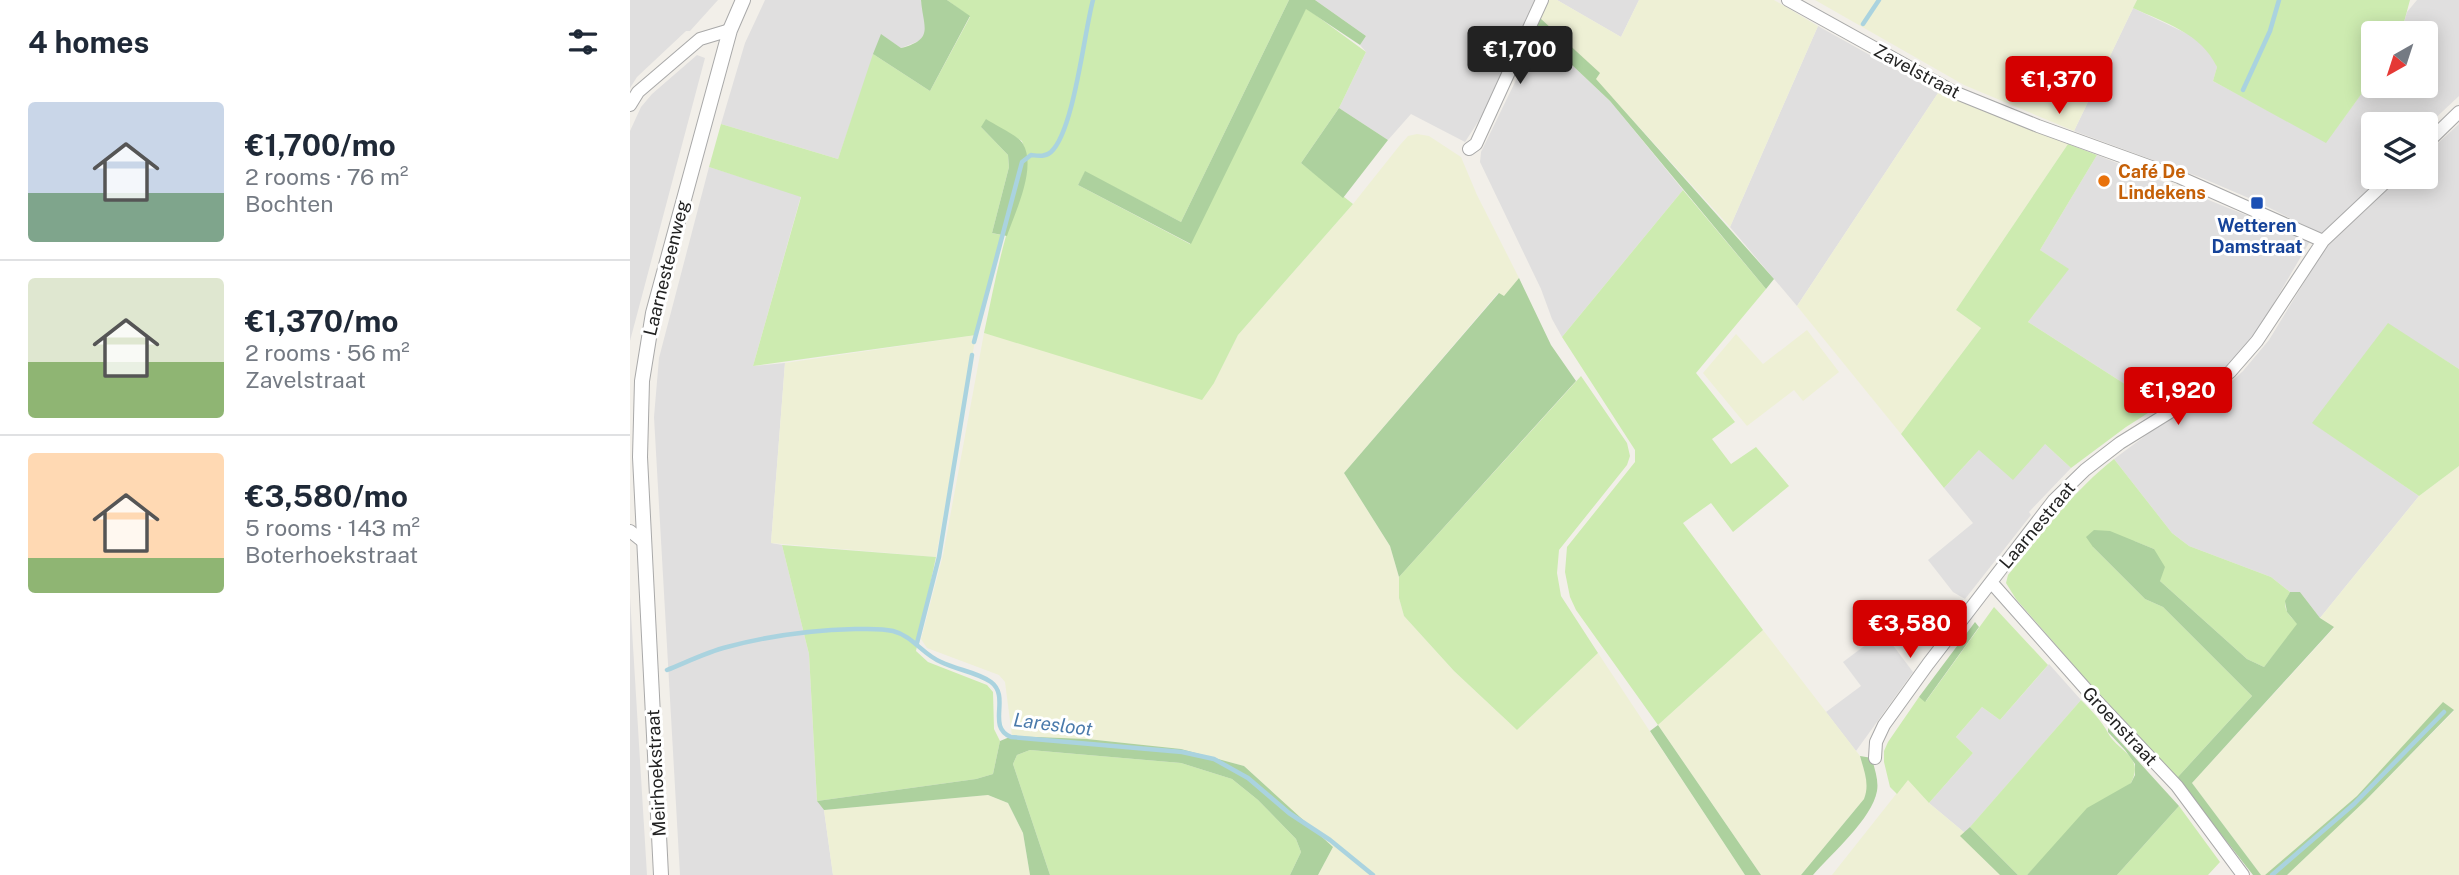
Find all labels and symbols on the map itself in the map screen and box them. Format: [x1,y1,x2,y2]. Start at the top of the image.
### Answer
north arrow [2361,21,2438,98]
pin: €1,700 [1463,27,1577,86]
street label: Zavelstraat [1870,40,1964,102]
pin: €1,370 [2002,57,2116,116]
place label: Café De Lindekens [2118,161,2206,203]
marker: Café De Lindekens [2096,173,2112,189]
marker: Wetteren Damstraat [2249,195,2265,211]
street label: Laarnesteenweg [639,198,693,338]
place label: Wetteren Damstraat [2212,215,2302,257]
pin: €1,920 [2121,368,2235,427]
street label: Laarnestraat [1995,477,2079,573]
pin: €3,580 [1853,600,1967,660]
street label: Groenstraat [2078,682,2162,770]
water label: Laresloot [1012,708,1094,740]
street label: Meirhoekstraat [642,709,670,837]

